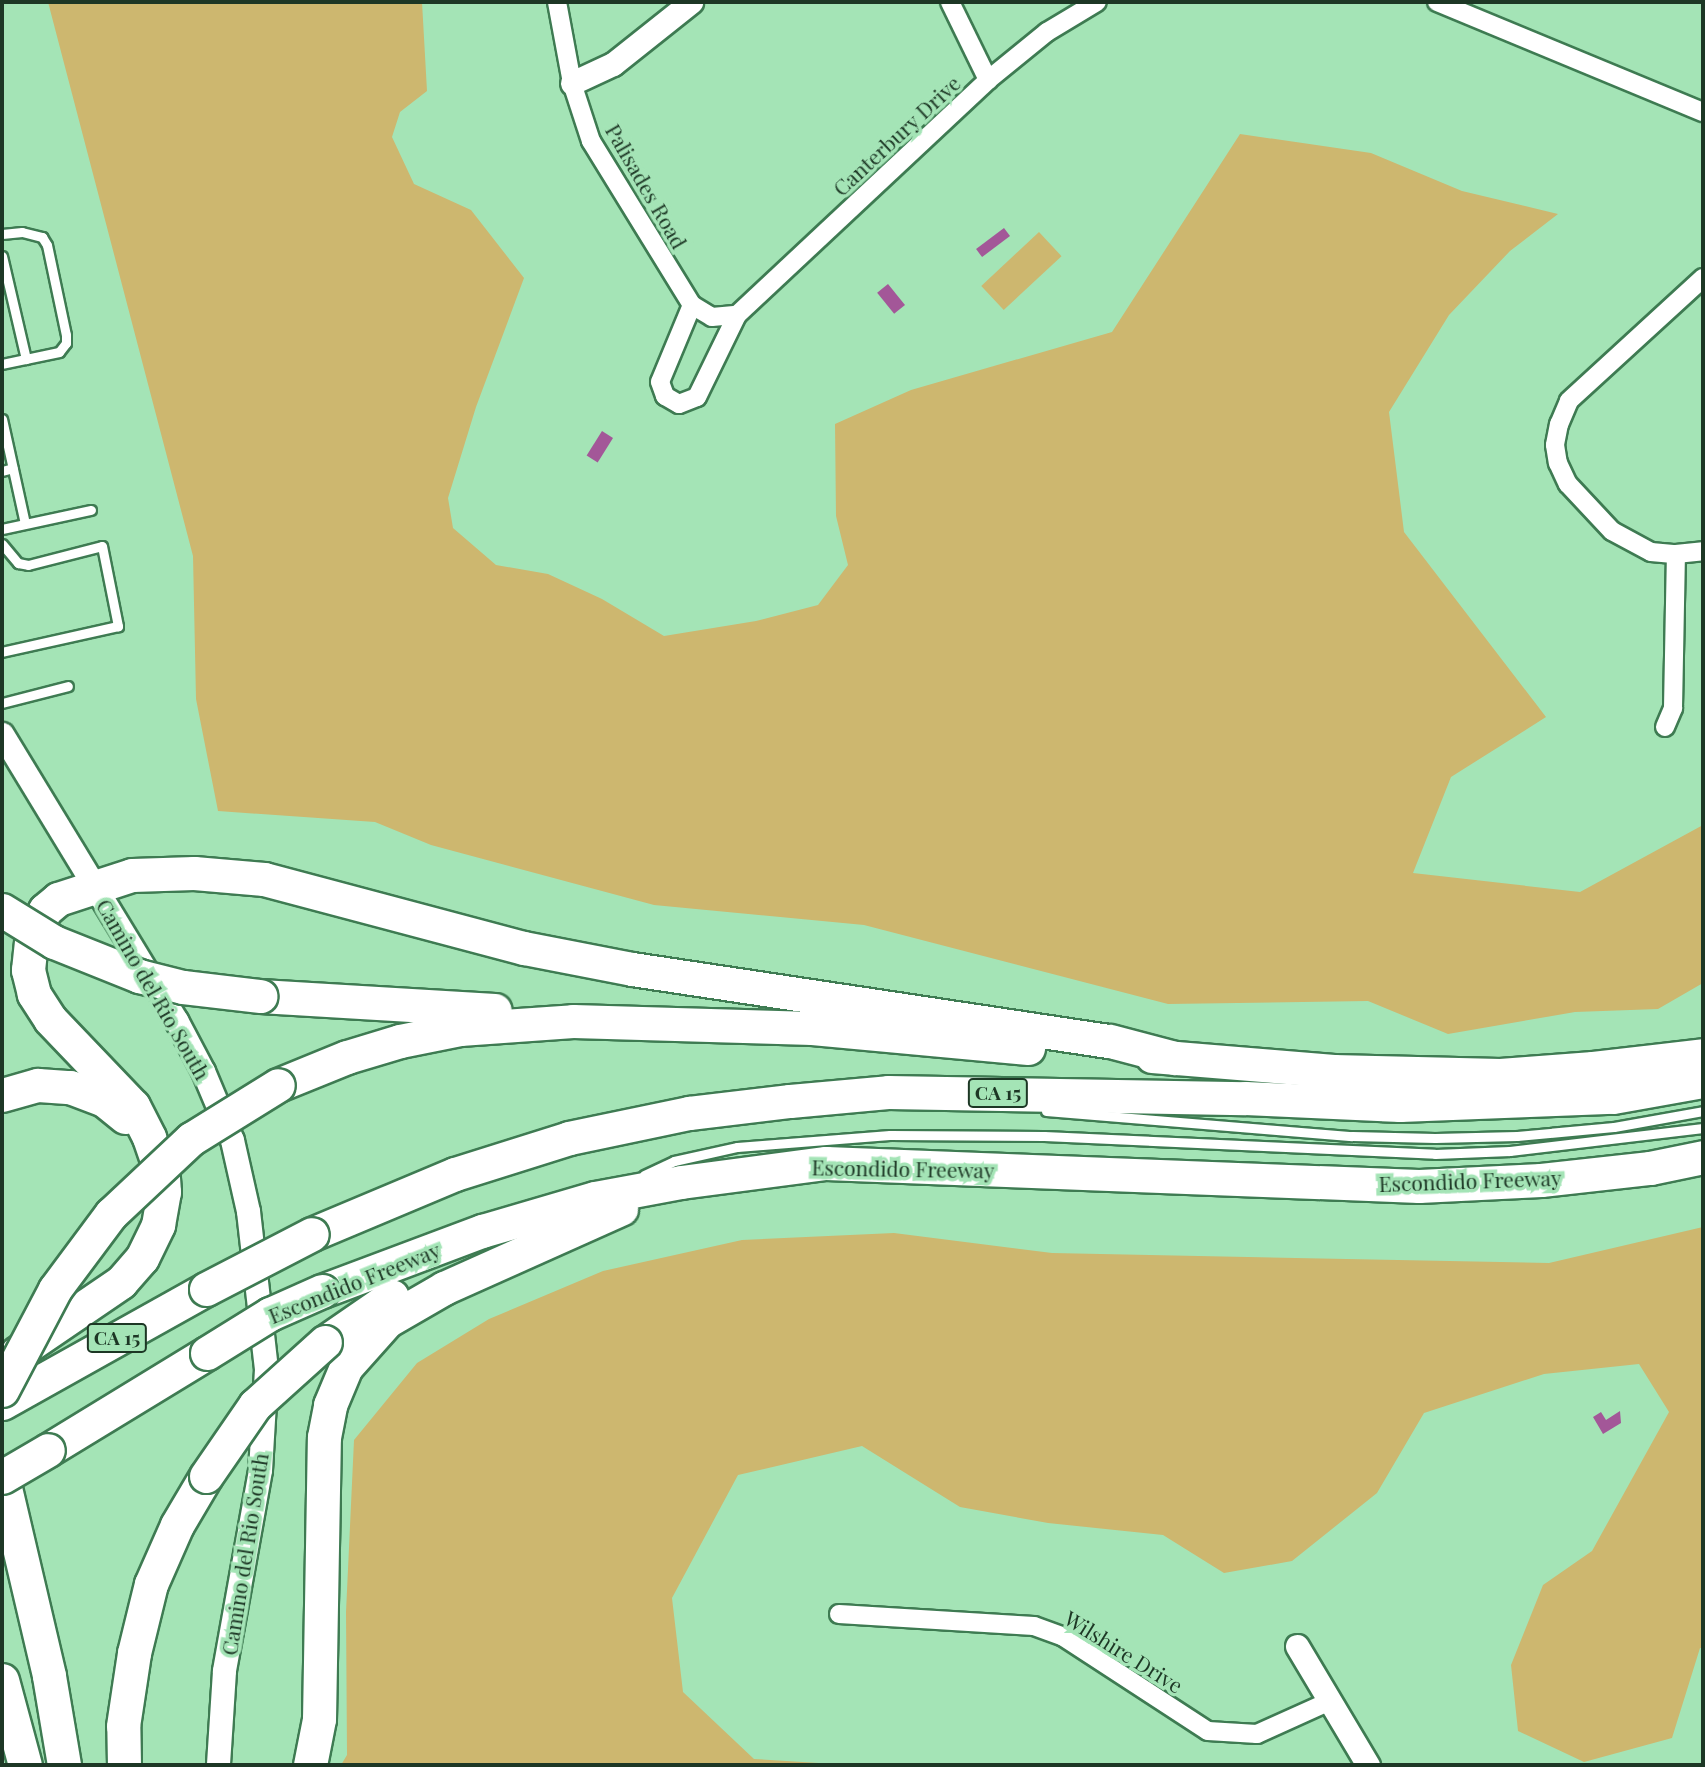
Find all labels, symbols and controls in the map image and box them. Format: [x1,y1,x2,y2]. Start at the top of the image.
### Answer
street label: Canterbury Drive [827,70,965,200]
street label: Palisades Road [601,119,693,253]
street label: Camino del Rio South [92,894,216,1084]
road number: CA 15 [967,1078,1030,1108]
street label: Escondido Freeway [811,1154,995,1182]
street label: Escondido Freeway [1378,1164,1562,1196]
street label: Escondido Freeway [265,1236,443,1328]
road number: CA 15 [86,1322,148,1354]
street label: Camino del Rio South [216,1451,272,1657]
street label: Wilshire Drive [1060,1605,1188,1697]

